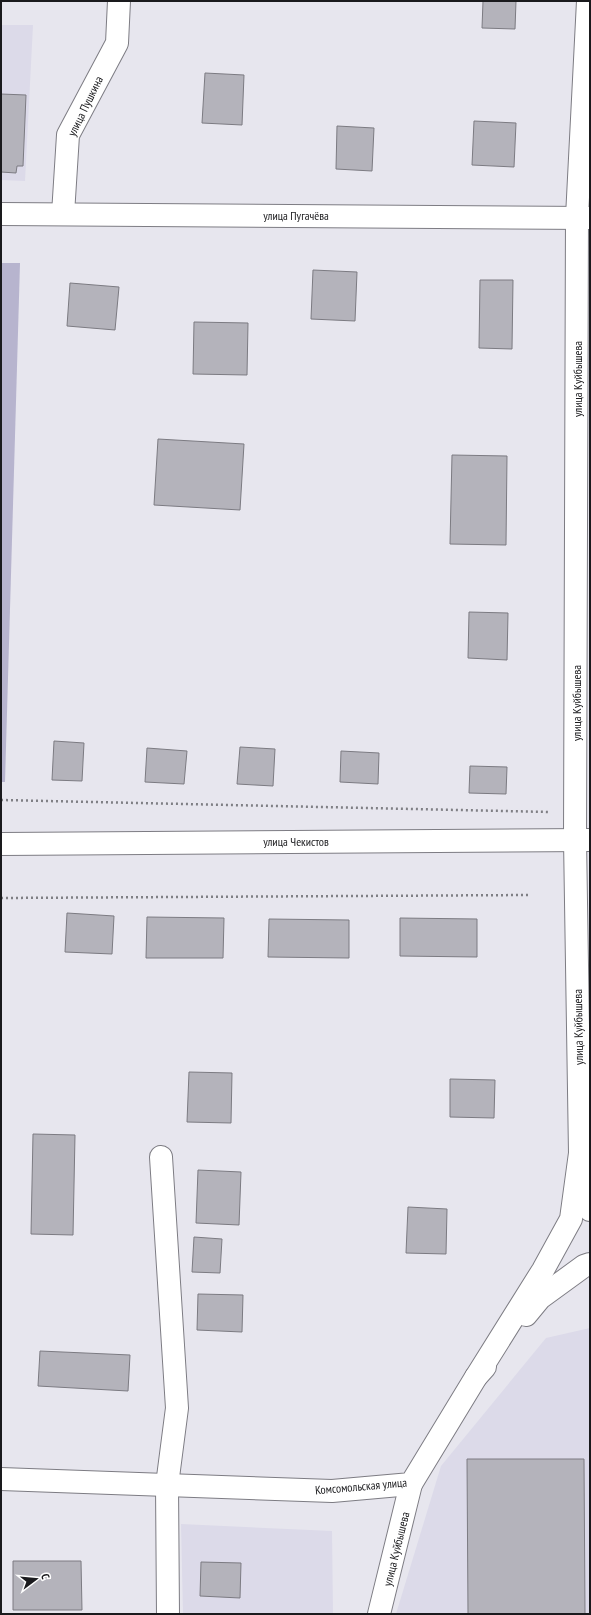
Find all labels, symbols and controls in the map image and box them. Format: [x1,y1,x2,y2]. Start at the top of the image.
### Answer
street label: улица Пушкина [64,73,106,139]
street label: улица Пугачёва [263,208,329,223]
street label: улица Куйбышева [570,341,585,417]
street label: улица Куйбышева [569,665,584,741]
street label: улица Чекистов [263,834,329,849]
street label: улица Куйбышева [570,989,586,1065]
street label: Комсомольская улица [314,1474,408,1497]
street label: улица Куйбышева [380,1510,413,1588]
north arrow [16,1559,56,1599]
text: С [38,1572,53,1581]

